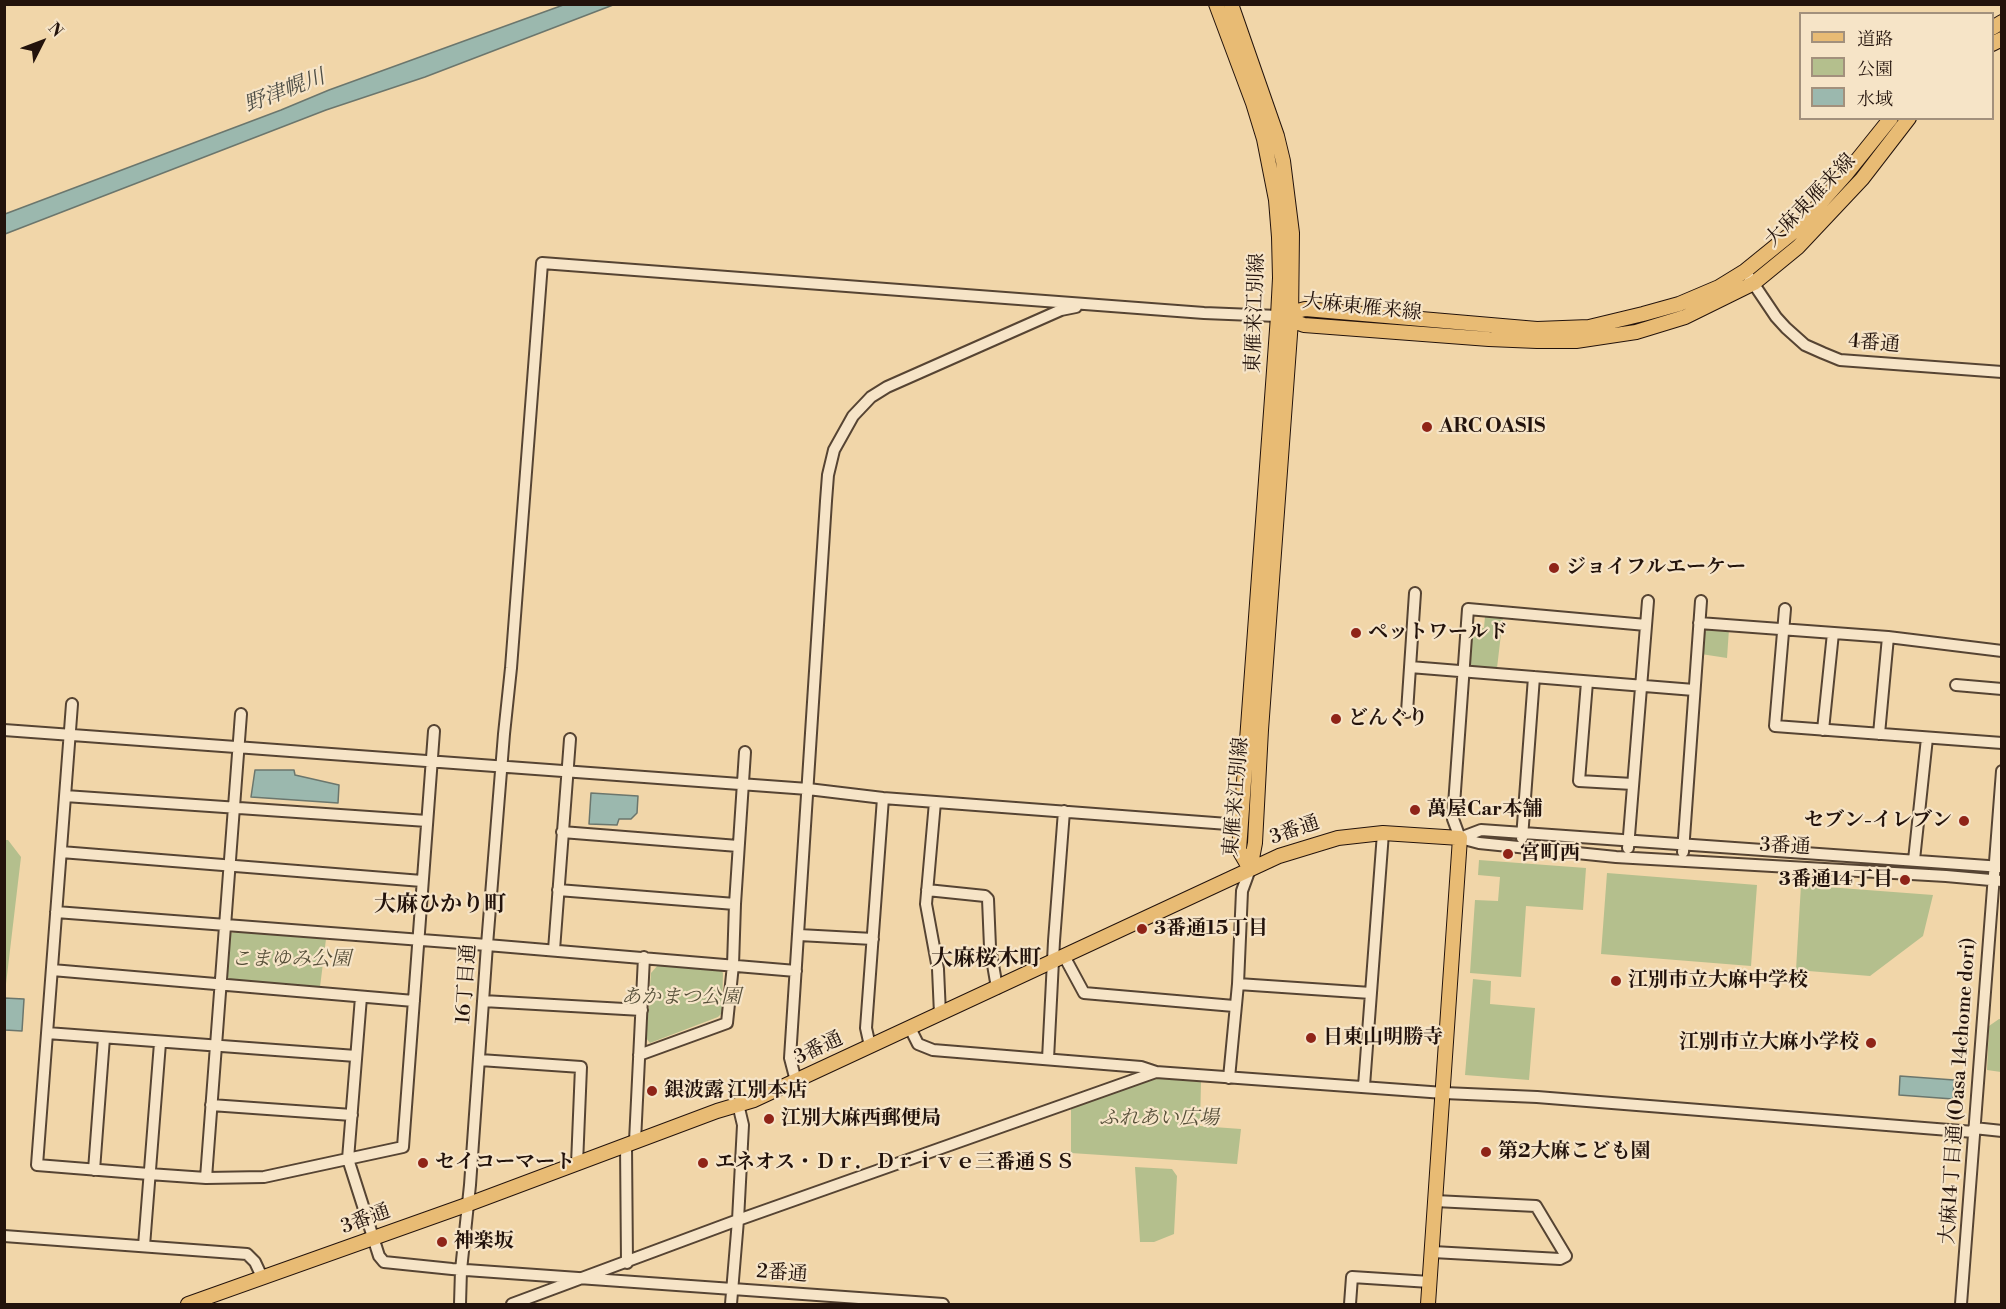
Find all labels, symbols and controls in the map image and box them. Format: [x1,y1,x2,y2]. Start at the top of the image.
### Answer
north arrow [12,12,72,72]
legend [1799,12,1994,120]
text: N [44,19,67,41]
text: 道路 [1857,28,1893,51]
text: 公園 [1857,58,1893,81]
water label: 野津幌川 [241,65,329,119]
text: 水域 [1857,88,1893,111]
street label: 大麻東雁来線 [1761,150,1861,252]
street label: 東雁来江別線 [1242,253,1270,373]
street label: 大麻東雁来線 [1301,290,1423,326]
street label: 4番通 [1847,330,1901,358]
place label: ARC OASIS [1439,415,1545,439]
marker: ARC OASIS [1420,420,1434,434]
place label: ジョイフルエーケー [1566,556,1746,580]
marker: ジョイフルエーケー [1547,561,1561,575]
place label: ペットワールド [1368,621,1508,645]
marker: ペットワールド [1349,626,1363,640]
place label: どんぐり [1348,707,1428,731]
marker: どんぐり [1329,712,1343,726]
street label: 東雁来江別線 [1220,736,1254,858]
place label: 萬屋Car本舗 [1427,798,1542,822]
marker: 萬屋Car本舗 [1408,803,1422,817]
place label: セブン-イレブン [1804,809,1952,833]
street label: 3番通 [1267,811,1323,851]
marker: セブン-イレブン [1957,814,1971,828]
street label: 3番通 [1759,834,1811,860]
place label: 宮町西 [1520,842,1580,866]
marker: 宮町西 [1501,847,1515,861]
place label: 3番通14丁目 [1779,868,1893,892]
marker: 3番通14丁目 [1898,873,1912,887]
district label: 大麻ひかり町 [374,893,506,919]
place label: 3番通15丁目 [1154,917,1268,941]
marker: 3番通15丁目 [1135,922,1149,936]
street label: 大麻14丁目通 (Oasa 14chome dori) [1936,937,1982,1245]
street label: 16丁目通 [452,943,482,1025]
district label: 大麻桜木町 [931,947,1041,973]
park label: こまゆみ公園 [231,948,351,972]
place label: 江別市立大麻中学校 [1628,969,1808,993]
marker: 江別市立大麻中学校 [1609,974,1623,988]
park label: あかまつ公園 [621,986,741,1010]
place label: 日東山明勝寺 [1323,1026,1443,1050]
street label: 3番通 [791,1027,847,1071]
marker: 日東山明勝寺 [1304,1031,1318,1045]
place label: 江別市立大麻小学校 [1679,1031,1859,1055]
marker: 江別市立大麻小学校 [1864,1036,1878,1050]
place label: 銀波露 江別本店 [664,1079,807,1103]
marker: 銀波露 江別本店 [645,1084,659,1098]
place label: 江別大麻西郵便局 [781,1107,941,1131]
park label: ふれあい広場 [1099,1107,1219,1131]
marker: 江別大麻西郵便局 [762,1112,776,1126]
place label: 第2大麻こども園 [1498,1140,1650,1164]
marker: 第2大麻こども園 [1479,1145,1493,1159]
place label: セイコーマート [435,1151,575,1175]
place label: エネオス・Ｄｒ．Ｄｒｉｖｅ三番通ＳＳ [715,1151,1075,1175]
marker: セイコーマート [416,1156,430,1170]
marker: エネオス・Ｄｒ．Ｄｒｉｖｅ三番通ＳＳ [696,1156,710,1170]
street label: 3番通 [338,1200,394,1240]
place label: 神楽坂 [454,1230,514,1254]
marker: 神楽坂 [435,1235,449,1249]
street label: 2番通 [756,1260,808,1288]

